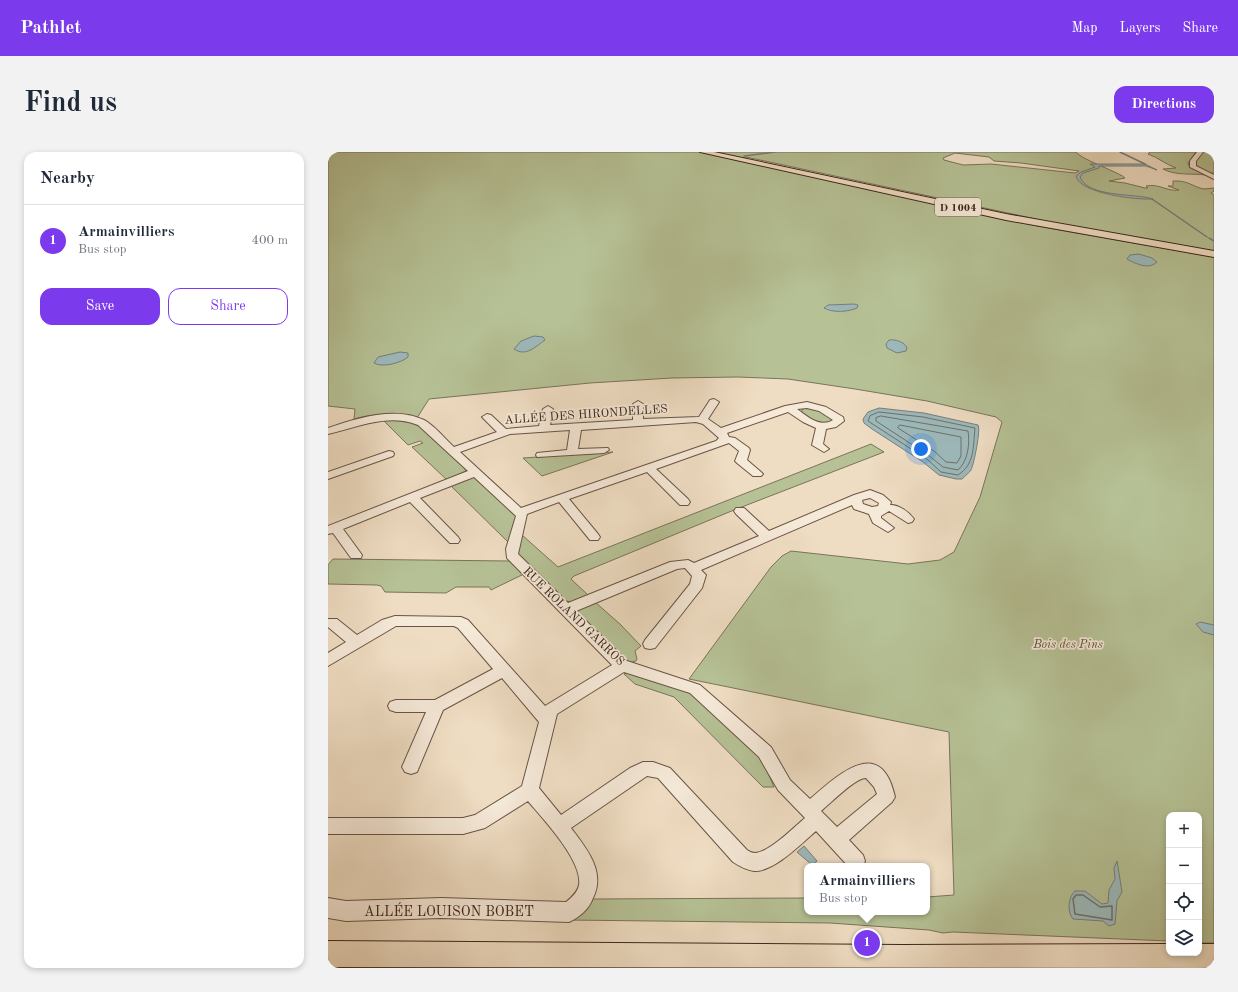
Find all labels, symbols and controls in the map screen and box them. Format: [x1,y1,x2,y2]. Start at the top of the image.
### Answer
text: Pathlet [20,19,81,38]
text: Map [1072,21,1098,35]
text: Layers [1120,21,1161,35]
text: Share [1183,21,1218,35]
button: Directions [1114,86,1214,123]
text: Find us [24,90,117,118]
text: Nearby [40,170,95,187]
road number: D 1004 [935,198,981,216]
text: Armainvilliers [78,225,174,240]
text: 1 [49,234,57,247]
text: 400 m [251,234,288,247]
text: Bus stop [78,243,127,256]
button: Save [40,288,160,325]
button: Share [168,288,288,325]
street label: ALLÉE DES HIRONDELLES [504,400,668,427]
your location [911,439,931,459]
street label: RUE ROLAND GARROS [520,565,626,668]
park label: Bois des Pins [1032,639,1103,651]
map controls [1166,812,1202,956]
button: + [1166,812,1202,848]
button: − [1166,848,1202,884]
popup [804,863,930,915]
text: Armainvilliers [819,874,915,889]
button: locate [1166,884,1202,920]
text: Bus stop [819,892,867,905]
street label: ALLÉE LOUISON BOBET [364,902,534,919]
button: layers [1166,920,1202,956]
pin: 1 [854,928,880,958]

